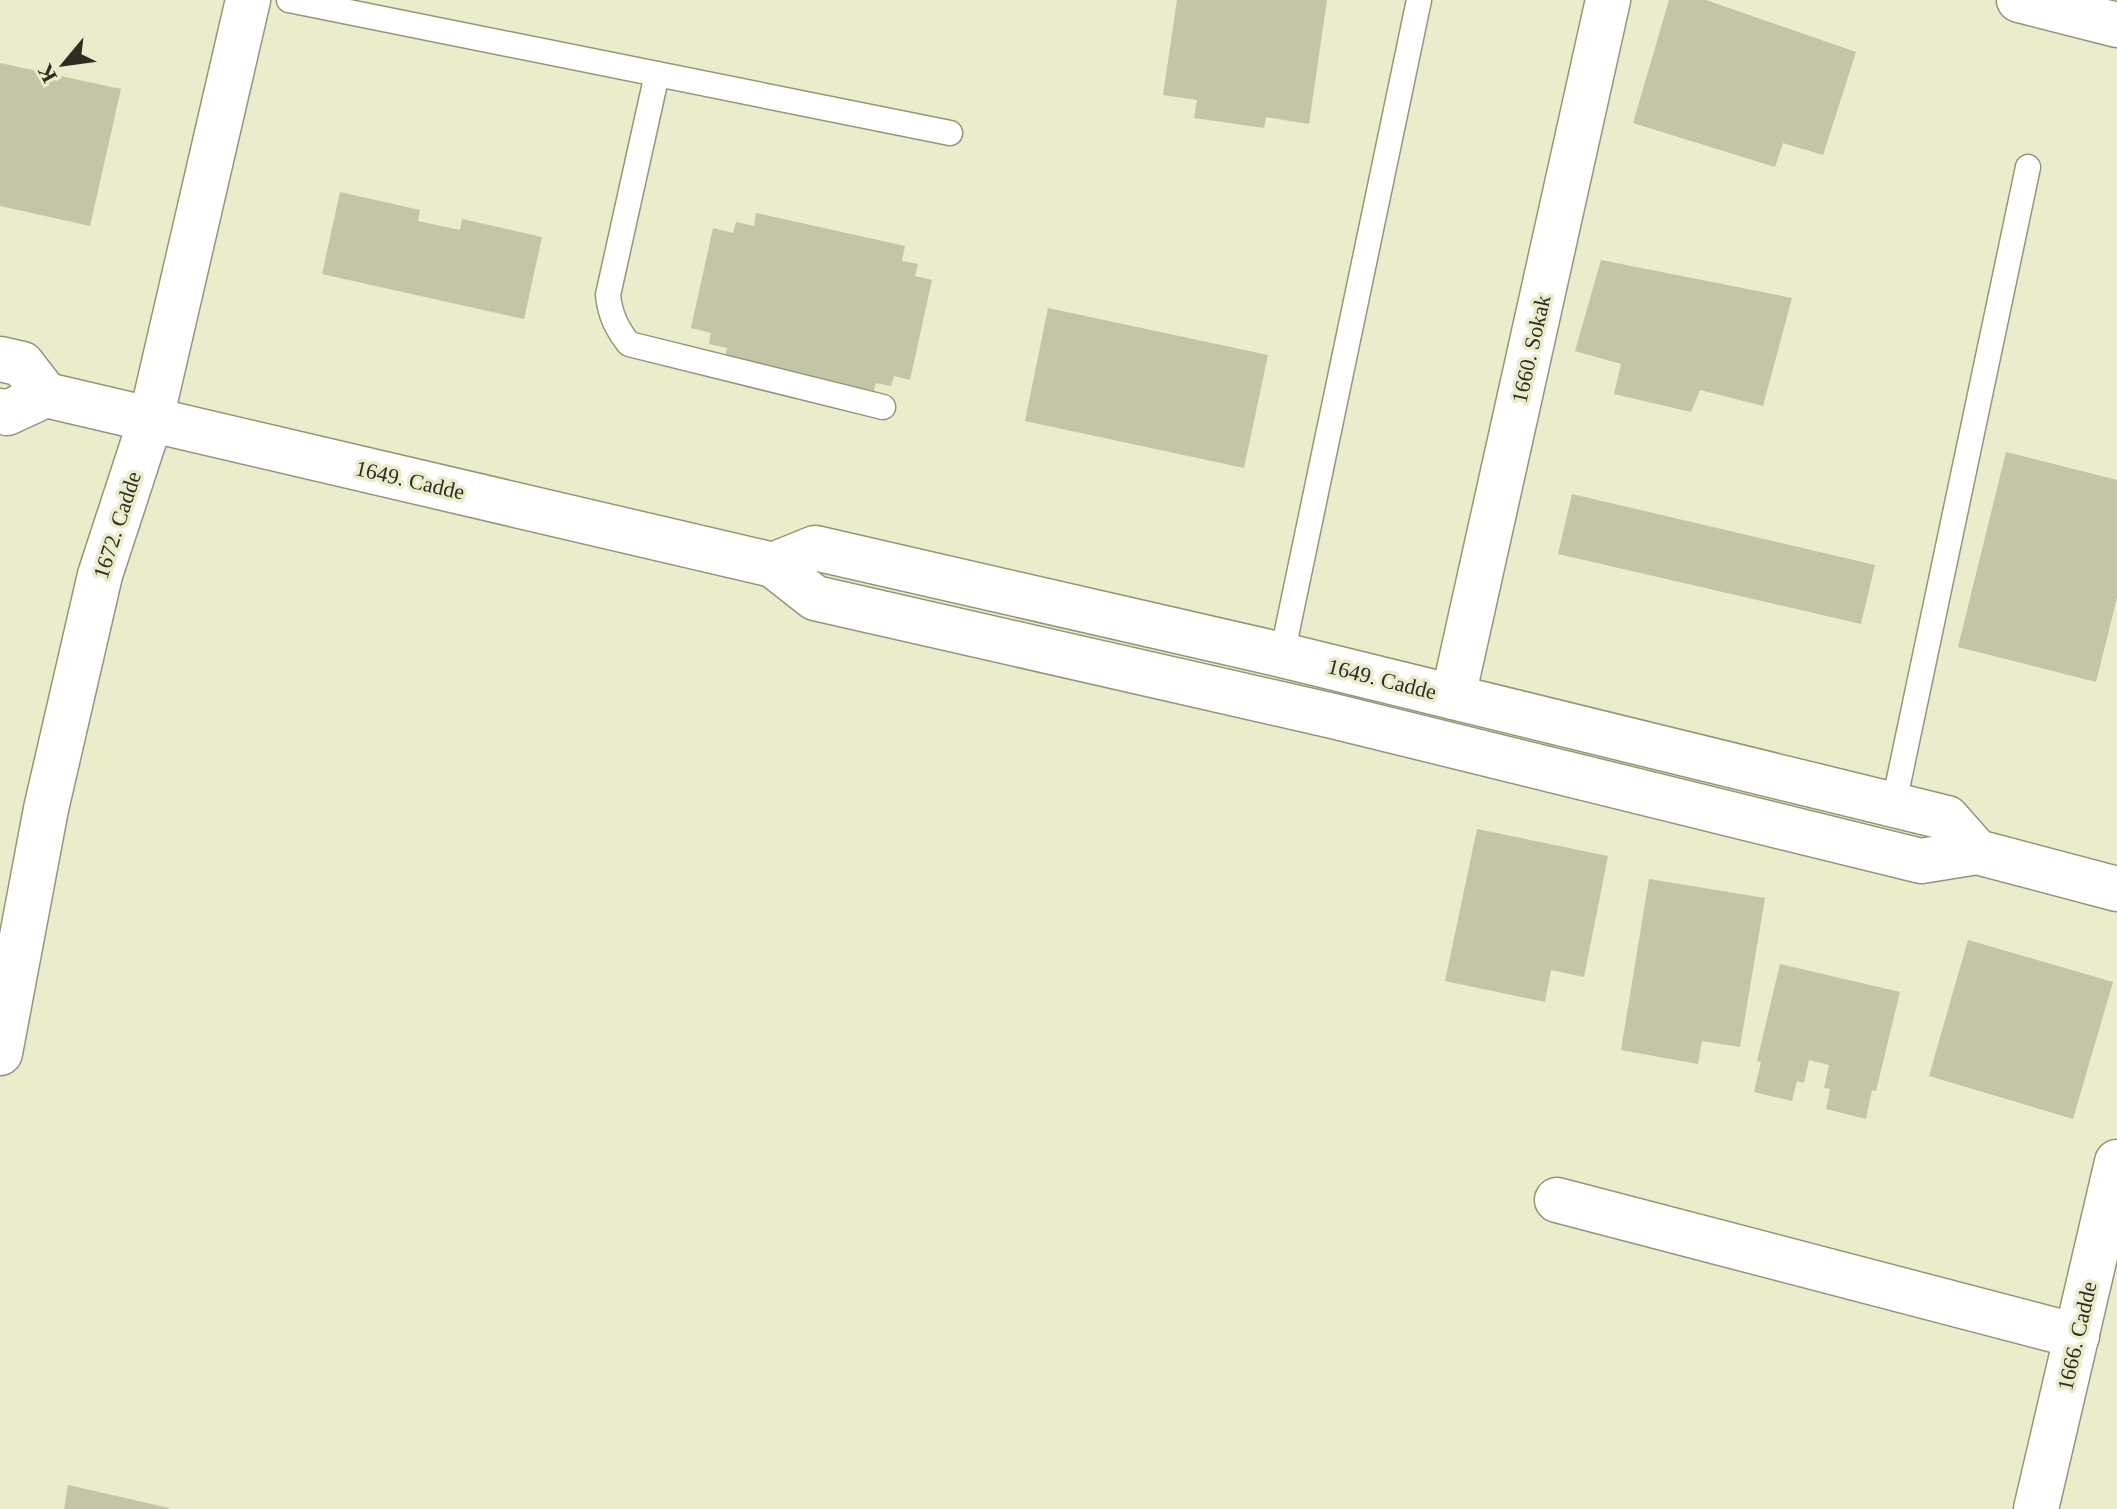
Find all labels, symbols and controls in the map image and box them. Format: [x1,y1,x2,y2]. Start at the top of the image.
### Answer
north arrow [24,24,104,104]
text: K [32,60,62,87]
street label: 1660. Sokak [1506,293,1556,405]
street label: 1649. Cadde [353,455,467,505]
street label: 1672. Cadde [88,468,146,582]
street label: 1649. Cadde [1325,653,1439,705]
street label: 1666. Cadde [2052,1279,2102,1393]

